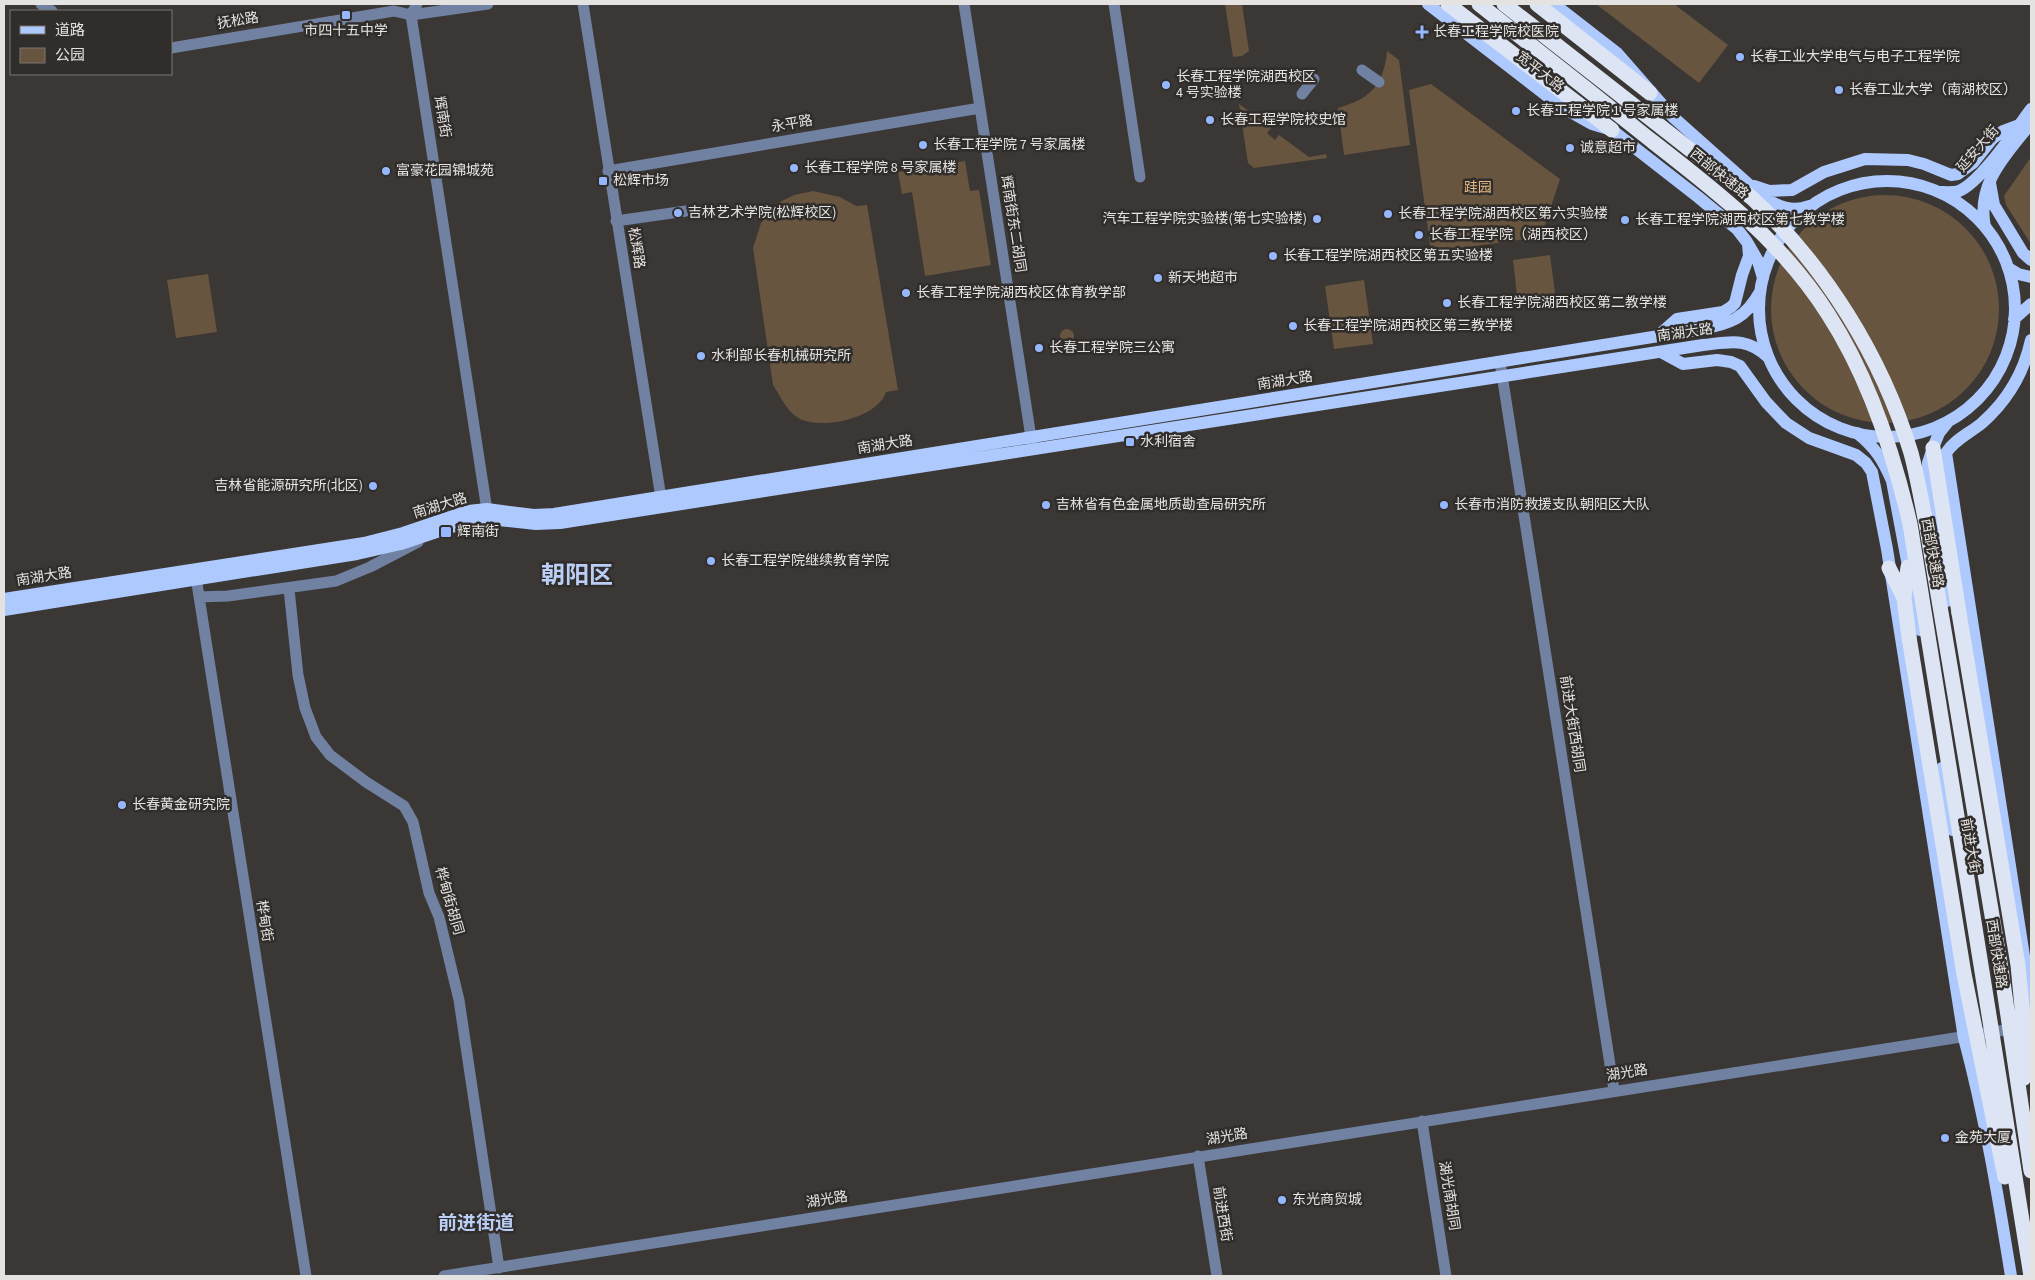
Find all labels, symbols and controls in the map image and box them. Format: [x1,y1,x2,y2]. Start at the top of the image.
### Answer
street label: 抚松路 [216,8,260,34]
marker: 市四十五中学 [340,9,352,21]
legend [10,10,172,75]
text: 道路 [55,20,85,41]
place label: 市四十五中学 [304,21,388,41]
place label: 长春工程学院校医院 [1433,22,1559,42]
marker: 长春工程学院校医院 [1415,25,1429,39]
text: 公园 [55,45,85,66]
street label: 宽平大路 [1512,47,1568,97]
place label: 长春工业大学电气与电子工程学院 [1750,47,1960,67]
marker: 长春工业大学电气与电子工程学院 [1734,51,1746,63]
place label: 长春工程学院湖西校区 4 号实验楼 [1176,67,1316,103]
marker: 长春工程学院湖西校区 4 号实验楼 [1160,79,1172,91]
place label: 长春工业大学（南湖校区） [1849,80,2017,100]
marker: 长春工业大学（南湖校区） [1833,84,1845,96]
street label: 辉南街 [429,95,455,139]
place label: 长春工程学院 1 号家属楼 [1526,101,1679,121]
marker: 长春工程学院 1 号家属楼 [1510,105,1522,117]
place label: 长春工程学院校史馆 [1220,110,1346,130]
street label: 永平路 [770,111,814,137]
marker: 长春工程学院校史馆 [1204,114,1216,126]
street label: 延安大街 [1952,121,2004,177]
place label: 长春工程学院 7 号家属楼 [933,135,1086,155]
place label: 诚意超市 [1580,138,1636,158]
marker: 长春工程学院 7 号家属楼 [917,139,929,151]
marker: 诚意超市 [1564,142,1576,154]
street label: 西部快速路 [1686,144,1752,204]
place label: 长春工程学院 8 号家属楼 [804,158,957,178]
place label: 富豪花园锦城苑 [396,161,494,181]
marker: 长春工程学院 8 号家属楼 [788,162,800,174]
marker: 富豪花园锦城苑 [380,165,392,177]
place label: 松辉市场 [613,171,669,191]
street label: 辉南街东二胡同 [995,174,1031,274]
marker: 松辉市场 [597,175,609,187]
park label: 跬园 [1464,178,1492,198]
place label: 吉林艺术学院(松辉校区) [688,203,836,223]
place label: 长春工程学院湖西校区第六实验楼 [1398,204,1608,224]
marker: 吉林艺术学院(松辉校区) [672,207,684,219]
marker: 长春工程学院湖西校区第六实验楼 [1382,208,1394,220]
place label: 汽车工程学院实验楼(第七实验楼) [1103,209,1307,229]
place label: 长春工程学院湖西校区第七教学楼 [1635,210,1845,230]
marker: 汽车工程学院实验楼(第七实验楼) [1311,213,1323,225]
marker: 长春工程学院湖西校区第七教学楼 [1619,214,1631,226]
place label: 长春工程学院（湖西校区） [1429,225,1597,245]
street label: 松辉路 [623,226,649,270]
marker: 长春工程学院（湖西校区） [1413,229,1425,241]
place label: 长春工程学院湖西校区第五实验楼 [1283,246,1493,266]
marker: 长春工程学院湖西校区第五实验楼 [1267,250,1279,262]
place label: 新天地超市 [1168,268,1238,288]
marker: 新天地超市 [1152,272,1164,284]
place label: 长春工程学院湖西校区体育教学部 [916,283,1126,303]
marker: 长春工程学院湖西校区体育教学部 [900,287,912,299]
place label: 长春工程学院湖西校区第二教学楼 [1457,293,1667,313]
marker: 长春工程学院湖西校区第二教学楼 [1441,297,1453,309]
place label: 长春工程学院湖西校区第三教学楼 [1303,316,1513,336]
street label: 南湖大路 [1656,319,1714,347]
marker: 长春工程学院湖西校区第三教学楼 [1287,320,1299,332]
place label: 长春工程学院三公寓 [1049,338,1175,358]
marker: 长春工程学院三公寓 [1033,342,1045,354]
place label: 水利部长春机械研究所 [711,346,851,366]
marker: 水利部长春机械研究所 [695,350,707,362]
street label: 南湖大路 [1256,367,1314,395]
street label: 南湖大路 [856,431,914,459]
place label: 水利宿舍 [1140,432,1196,452]
marker: 水利宿舍 [1124,436,1136,448]
place label: 吉林省能源研究所(北区) [215,476,363,496]
marker: 吉林省能源研究所(北区) [367,480,379,492]
street label: 南湖大路 [410,488,470,524]
place label: 吉林省有色金属地质勘查局研究所 [1056,495,1266,515]
place label: 长春市消防救援支队朝阳区大队 [1454,495,1650,515]
marker: 吉林省有色金属地质勘查局研究所 [1040,499,1052,511]
marker: 长春市消防救援支队朝阳区大队 [1438,499,1450,511]
street label: 西部快速路 [1916,517,1948,589]
place label: 辉南街 [457,522,499,542]
marker: 辉南街 [439,525,453,539]
place label: 长春工程学院继续教育学院 [721,551,889,571]
marker: 长春工程学院继续教育学院 [705,555,717,567]
district label: 朝阳区 [541,558,613,593]
street label: 南湖大路 [15,563,73,591]
street label: 前进大街西胡同 [1554,674,1590,774]
place label: 长春黄金研究院 [132,795,230,815]
marker: 长春黄金研究院 [116,799,128,811]
street label: 前进大街 [1955,817,1985,875]
street label: 桦甸街胡同 [430,865,468,937]
street label: 桦甸街 [251,899,277,943]
street label: 西部快速路 [1981,918,2011,990]
street label: 湖光路 [1605,1060,1649,1086]
street label: 湖光路 [1205,1124,1249,1150]
place label: 金苑大厦 [1955,1128,2011,1148]
marker: 金苑大厦 [1939,1132,1951,1144]
street label: 湖光南胡同 [1434,1160,1464,1232]
street label: 前进西街 [1208,1185,1236,1243]
street label: 湖光路 [805,1187,849,1213]
place label: 东光商贸城 [1292,1190,1362,1210]
marker: 东光商贸城 [1276,1194,1288,1206]
district label: 前进街道 [438,1210,514,1237]

